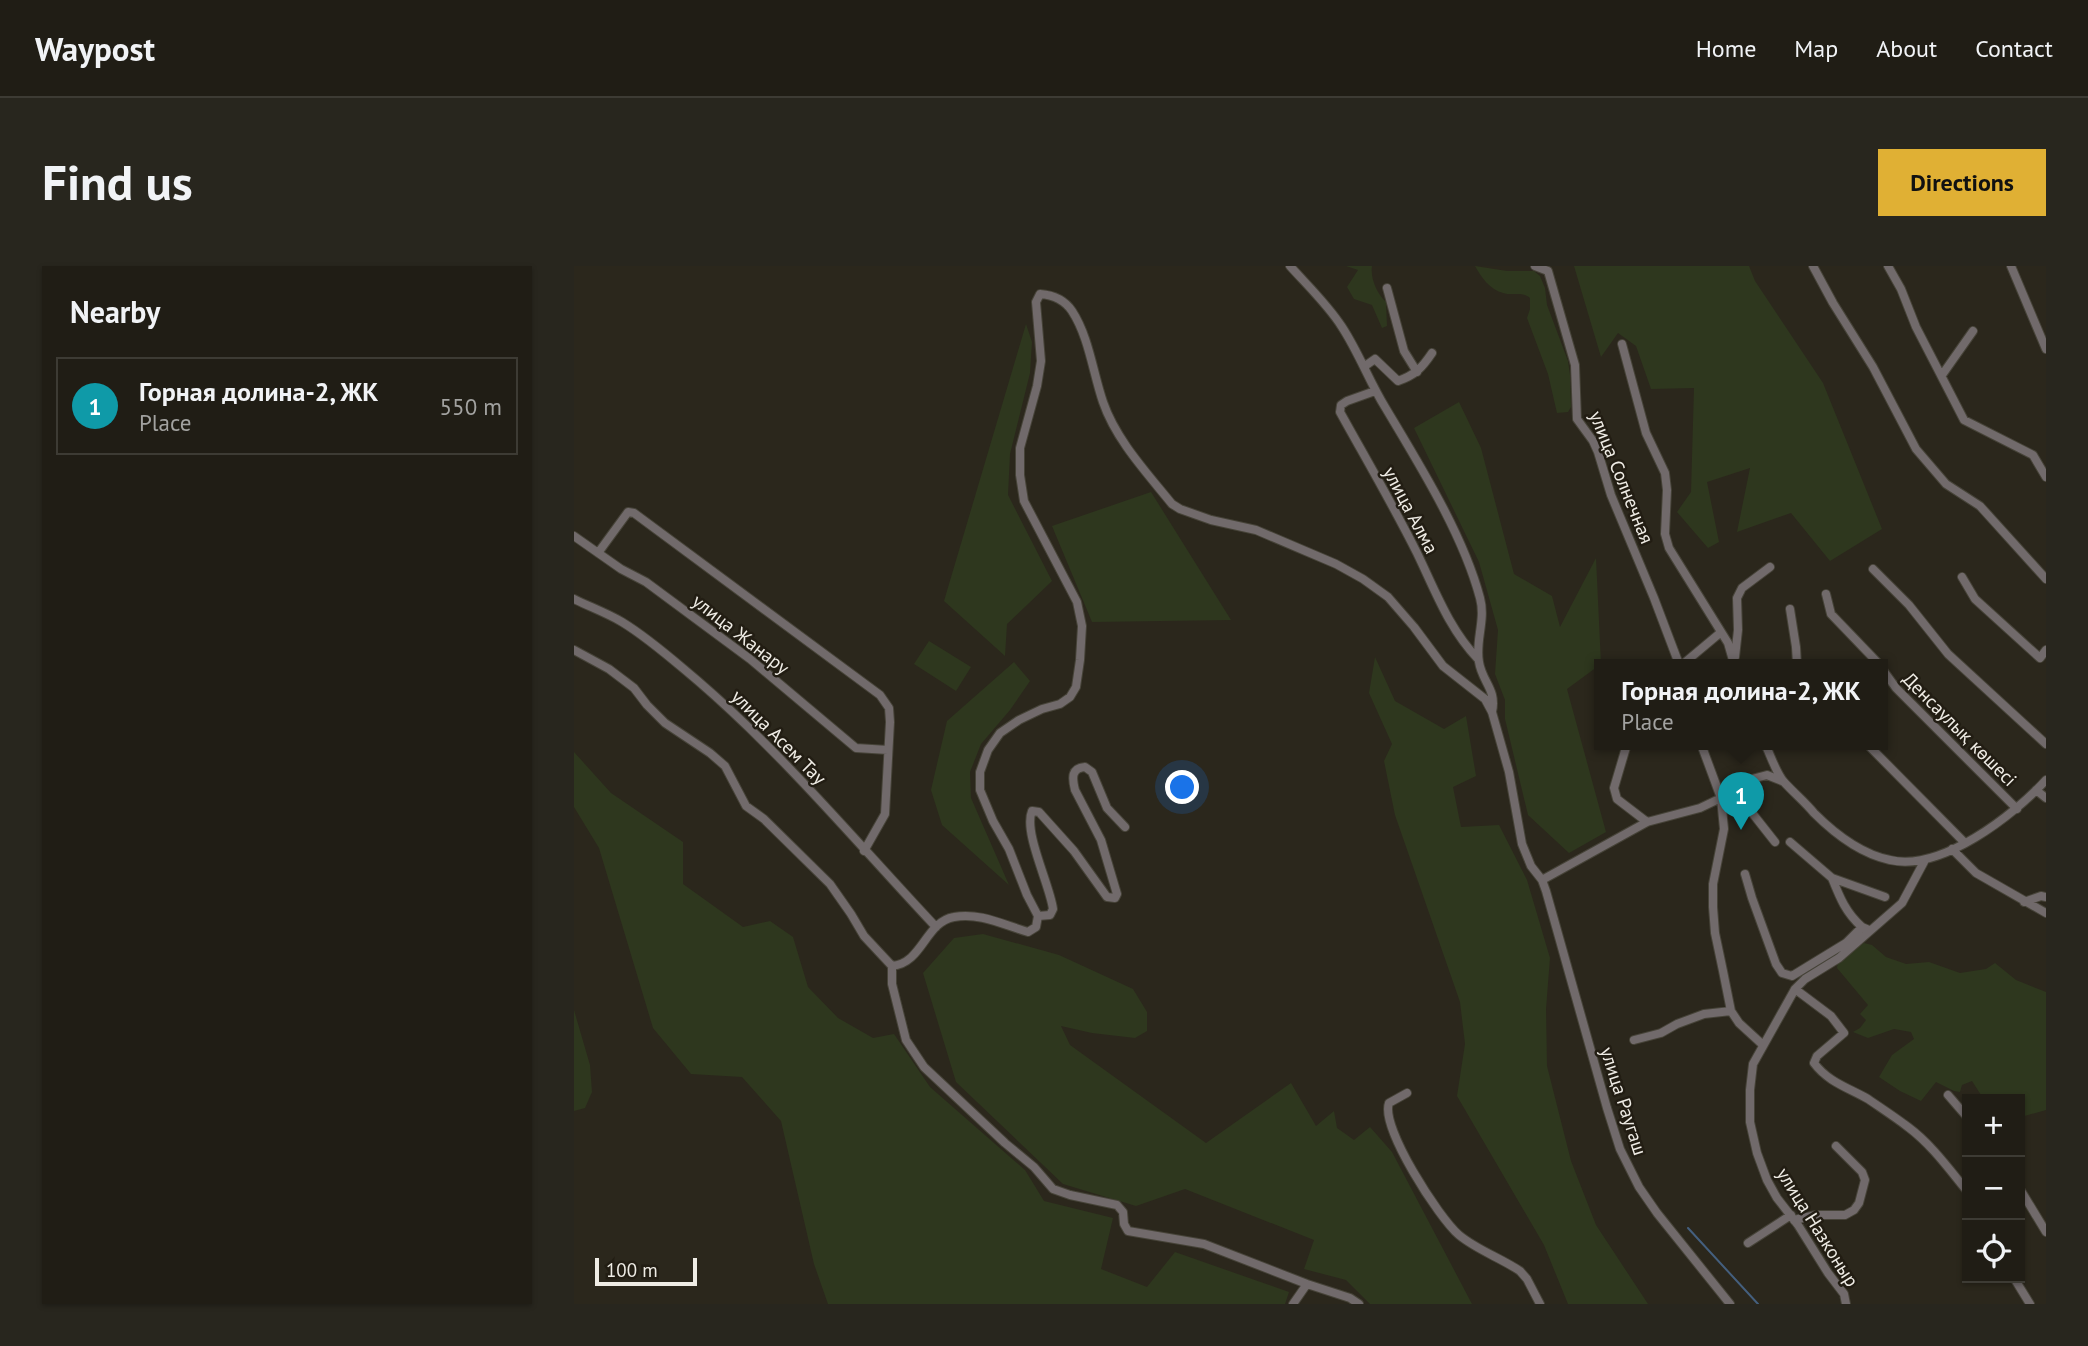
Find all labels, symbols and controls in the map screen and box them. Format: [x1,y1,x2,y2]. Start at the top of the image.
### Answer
text: Waypost [35,27,155,70]
text: Home [1696,33,1756,64]
text: Map [1794,33,1838,64]
text: About [1876,33,1937,64]
text: Contact [1975,33,2053,64]
button: Directions [1878,149,2046,216]
text: Find us [42,150,193,214]
text: Nearby [70,292,160,331]
text: Горная долина-2, ЖК [139,375,378,408]
text: 1 [88,392,102,421]
text: 550 m [440,392,502,421]
street label: улица Солнечная [1584,407,1660,547]
text: Place [139,408,192,437]
street label: улица Алма [1378,462,1444,558]
street label: улица Жанару [688,589,795,679]
popup [1594,659,1888,750]
street label: Денсаулық көшесі [1898,667,2022,791]
text: Горная долина-2, ЖК [1621,674,1861,707]
street label: улица Асем Тау [726,684,832,790]
text: Place [1621,707,1674,736]
your location [1165,770,1199,804]
pin: 1 [1718,772,1764,830]
street label: улица Раугаш [1595,1044,1653,1158]
map controls [1962,1094,2025,1283]
button: + [1962,1094,2025,1157]
button: − [1962,1157,2025,1220]
street label: улица Назконыр [1772,1163,1864,1291]
button: locate [1962,1220,2025,1283]
scale bar [595,1255,696,1287]
text: 100 m [606,1258,658,1282]

